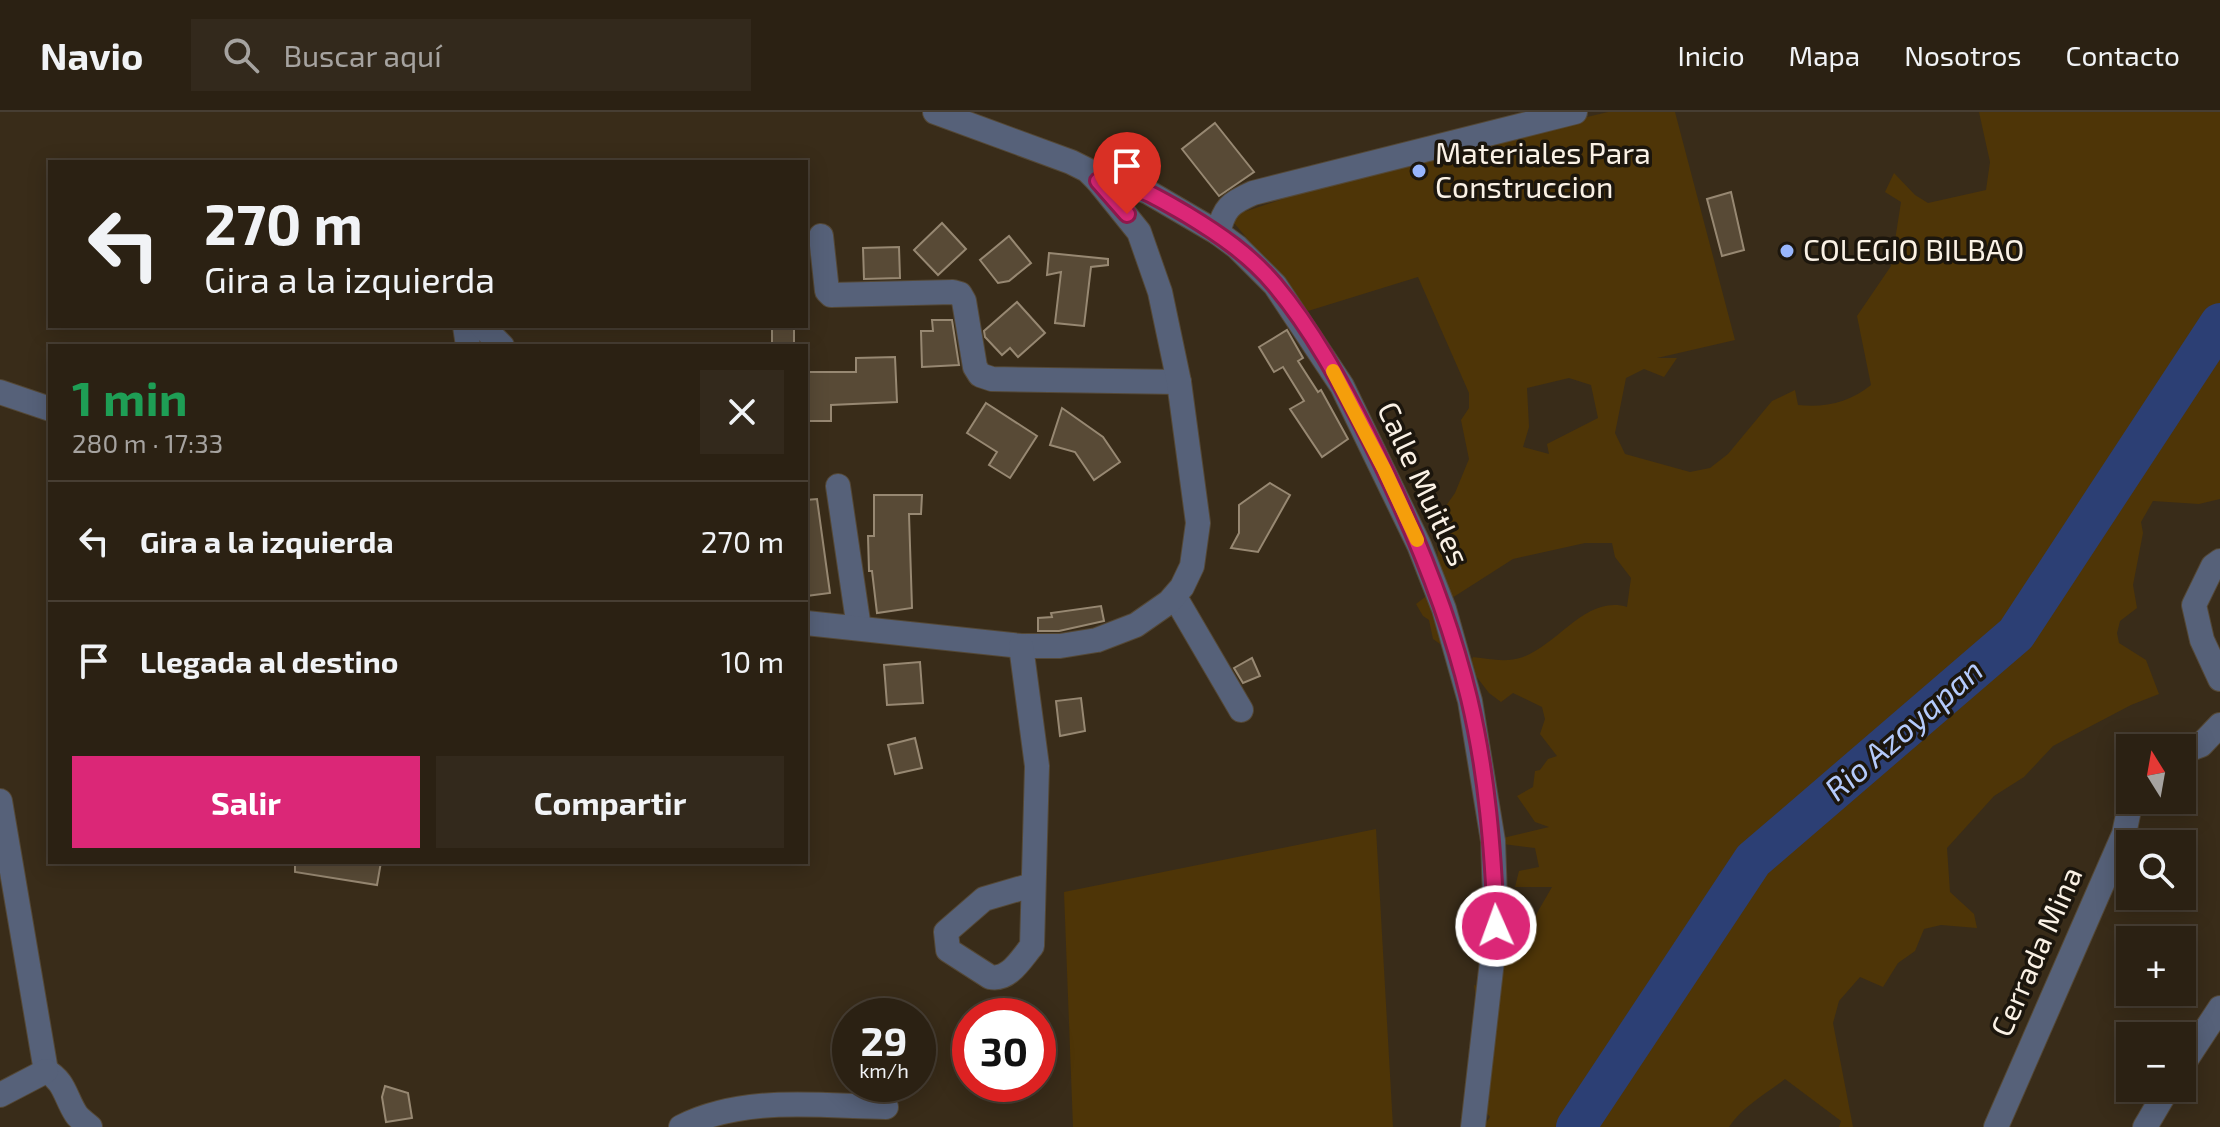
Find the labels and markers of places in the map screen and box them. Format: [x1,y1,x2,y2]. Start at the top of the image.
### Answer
pin [1093,132,1161,214]
place label: Materiales Para Construccion [1435,134,1651,204]
marker: Materiales Para Construccion [1410,162,1428,180]
place label: COLEGIO BILBAO [1803,231,2024,267]
marker: COLEGIO BILBAO [1778,242,1796,260]

